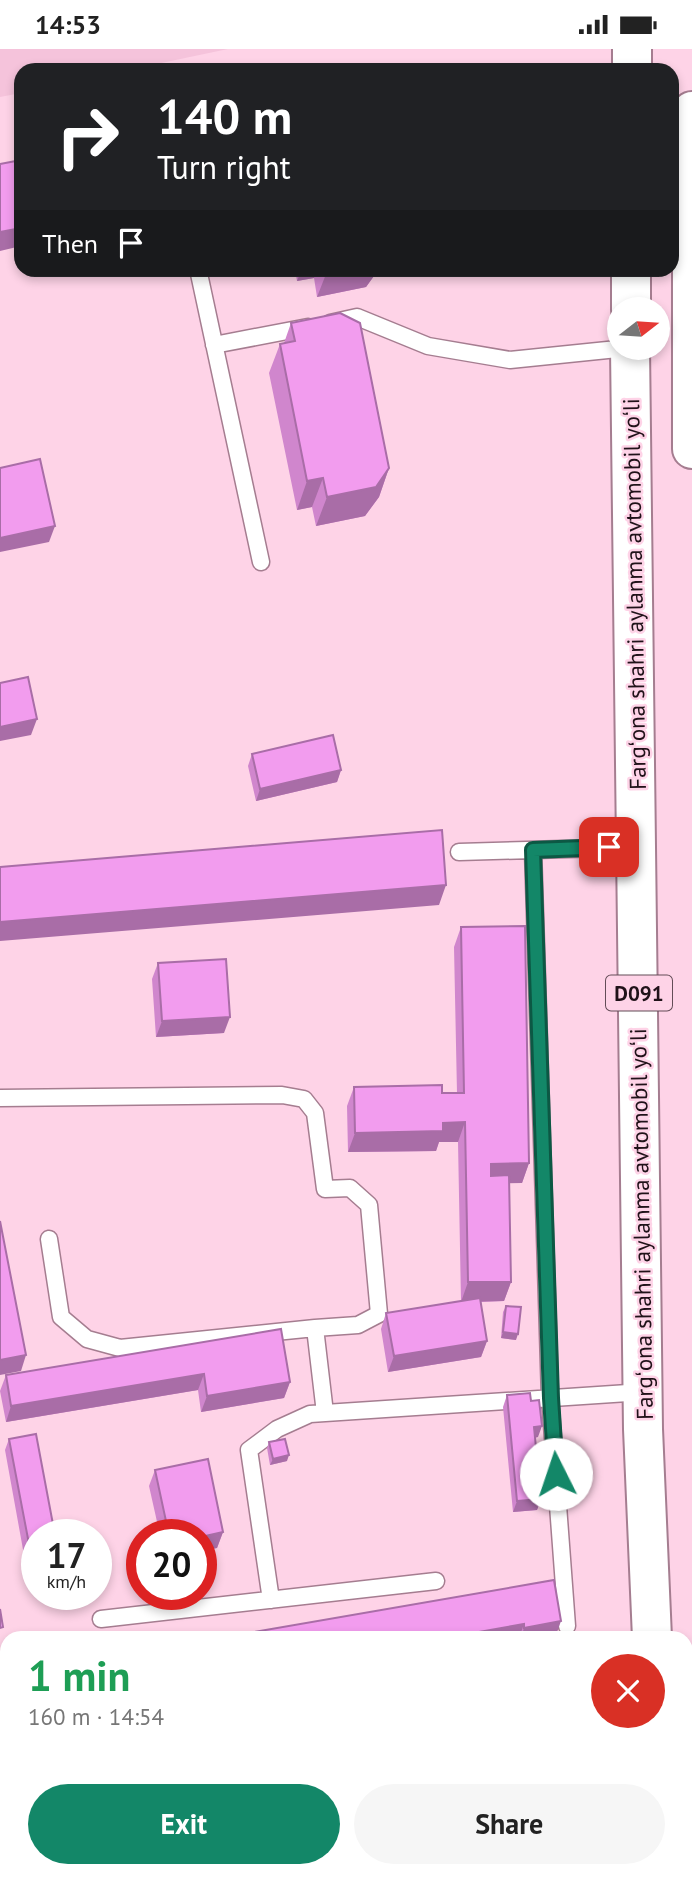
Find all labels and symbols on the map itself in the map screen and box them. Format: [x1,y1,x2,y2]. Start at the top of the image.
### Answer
north arrow [607,297,670,361]
street label: Fargʻona shahri aylanma avtomobil yoʻli [616,398,652,790]
pin [579,817,639,877]
road number: D091 [606,975,672,1011]
street label: Fargʻona shahri aylanma avtomobil yoʻli [623,1028,659,1420]
position arrow [519,1437,593,1511]
speed limit sign: 20 [126,1519,217,1610]

